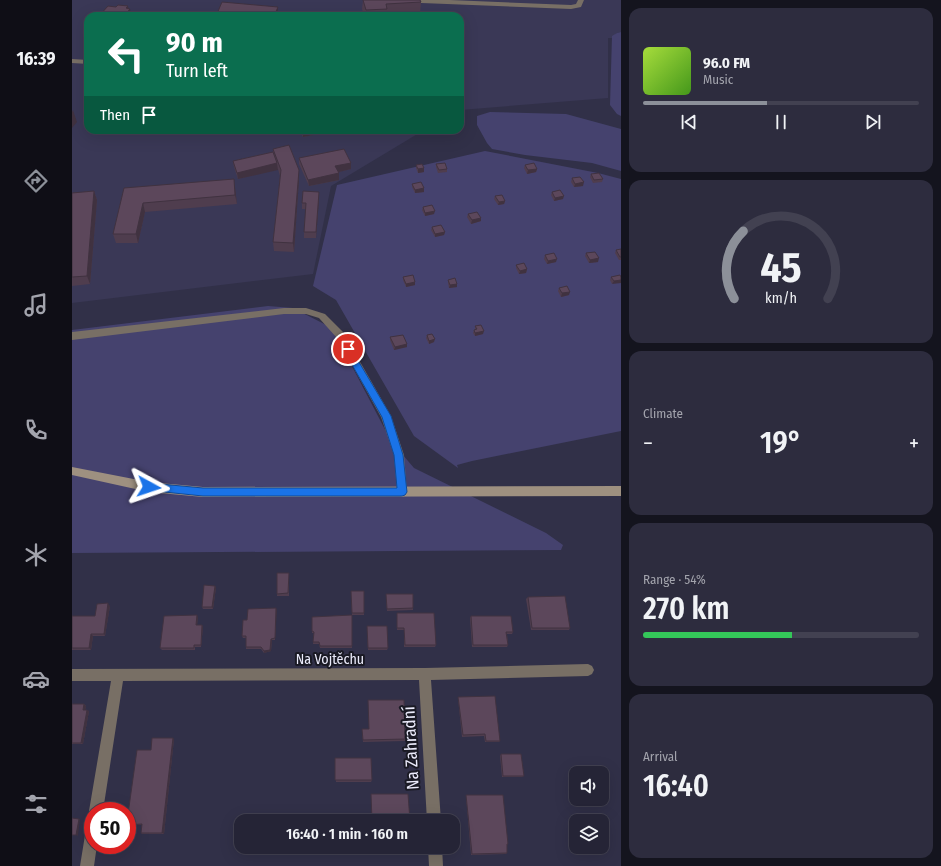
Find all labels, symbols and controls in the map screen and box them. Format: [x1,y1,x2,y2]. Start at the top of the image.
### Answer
text: 90 m [166,26,223,59]
icon: left [100,28,152,80]
text: 16:39 [16,48,56,70]
text: 96.0 FM [703,54,750,72]
text: Turn left [166,60,228,82]
text: Music [703,72,733,87]
icon: arrive [138,104,160,126]
text: Then [100,106,130,124]
icon: previous [678,111,700,133]
icon: pause [770,111,792,133]
icon: next [862,111,884,133]
icon: directions [22,167,50,195]
text: 45 [760,243,802,293]
text: km/h [765,290,797,307]
icon: music [22,291,50,319]
pin [331,332,365,366]
icon: arrive [337,338,359,360]
text: Climate [643,406,683,421]
icon: phone [22,416,50,444]
text: 19° [760,425,802,461]
text: − [643,430,653,457]
text: + [909,430,919,457]
position arrow [128,466,170,508]
icon: climate [22,541,50,569]
text: Range · 54% [643,572,706,587]
text: 270 km [643,591,729,627]
street label: Na Vojtěchu [296,651,364,668]
icon: car [22,665,50,693]
street label: Na Zahradní [398,706,424,790]
text: Arrival [643,749,677,764]
map controls [569,766,609,854]
button: sound [569,766,609,806]
text: 16:40 [643,768,709,804]
icon: filters [22,790,50,818]
speed limit sign: 50 [84,802,136,854]
button: layers [569,814,609,854]
text: 16:40 · 1 min · 160 m [286,825,408,843]

